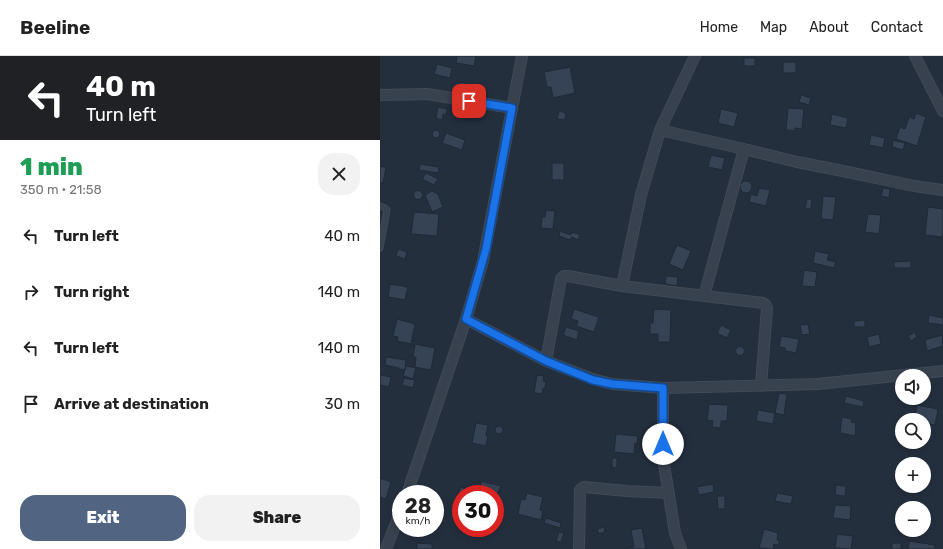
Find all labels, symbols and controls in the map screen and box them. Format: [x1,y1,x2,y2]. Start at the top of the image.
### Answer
text: Beeline [20,16,90,39]
text: Home [700,19,738,36]
text: Map [760,19,787,36]
text: About [809,19,849,36]
text: Contact [871,19,923,36]
text: 40 m [86,70,156,103]
icon: left [20,72,72,124]
pin [452,84,486,118]
icon: arrive [458,90,480,112]
text: Turn left [86,104,156,126]
text: 1 min [20,153,83,181]
button: close [318,153,360,195]
text: 350 m · 21:58 [20,182,102,197]
icon: left [20,225,42,247]
text: Turn left [54,227,119,245]
text: 40 m [324,227,360,245]
icon: right [20,281,42,303]
text: Turn right [54,283,129,301]
text: 140 m [318,283,360,301]
icon: left [20,337,42,359]
text: Turn left [54,339,119,357]
text: 140 m [318,339,360,357]
map controls [895,369,931,537]
button: sound [895,369,931,405]
icon: arrive [20,393,42,415]
text: Arrive at destination [54,395,209,413]
text: 30 m [324,395,360,413]
button: search [895,413,931,449]
position arrow [642,423,684,465]
button: + [895,457,931,493]
speed limit sign: 30 [452,485,504,537]
text: 28 [405,494,431,518]
button: Exit [20,495,186,541]
button: Share [194,495,360,541]
button: − [895,501,931,537]
text: km/h [406,515,430,527]

